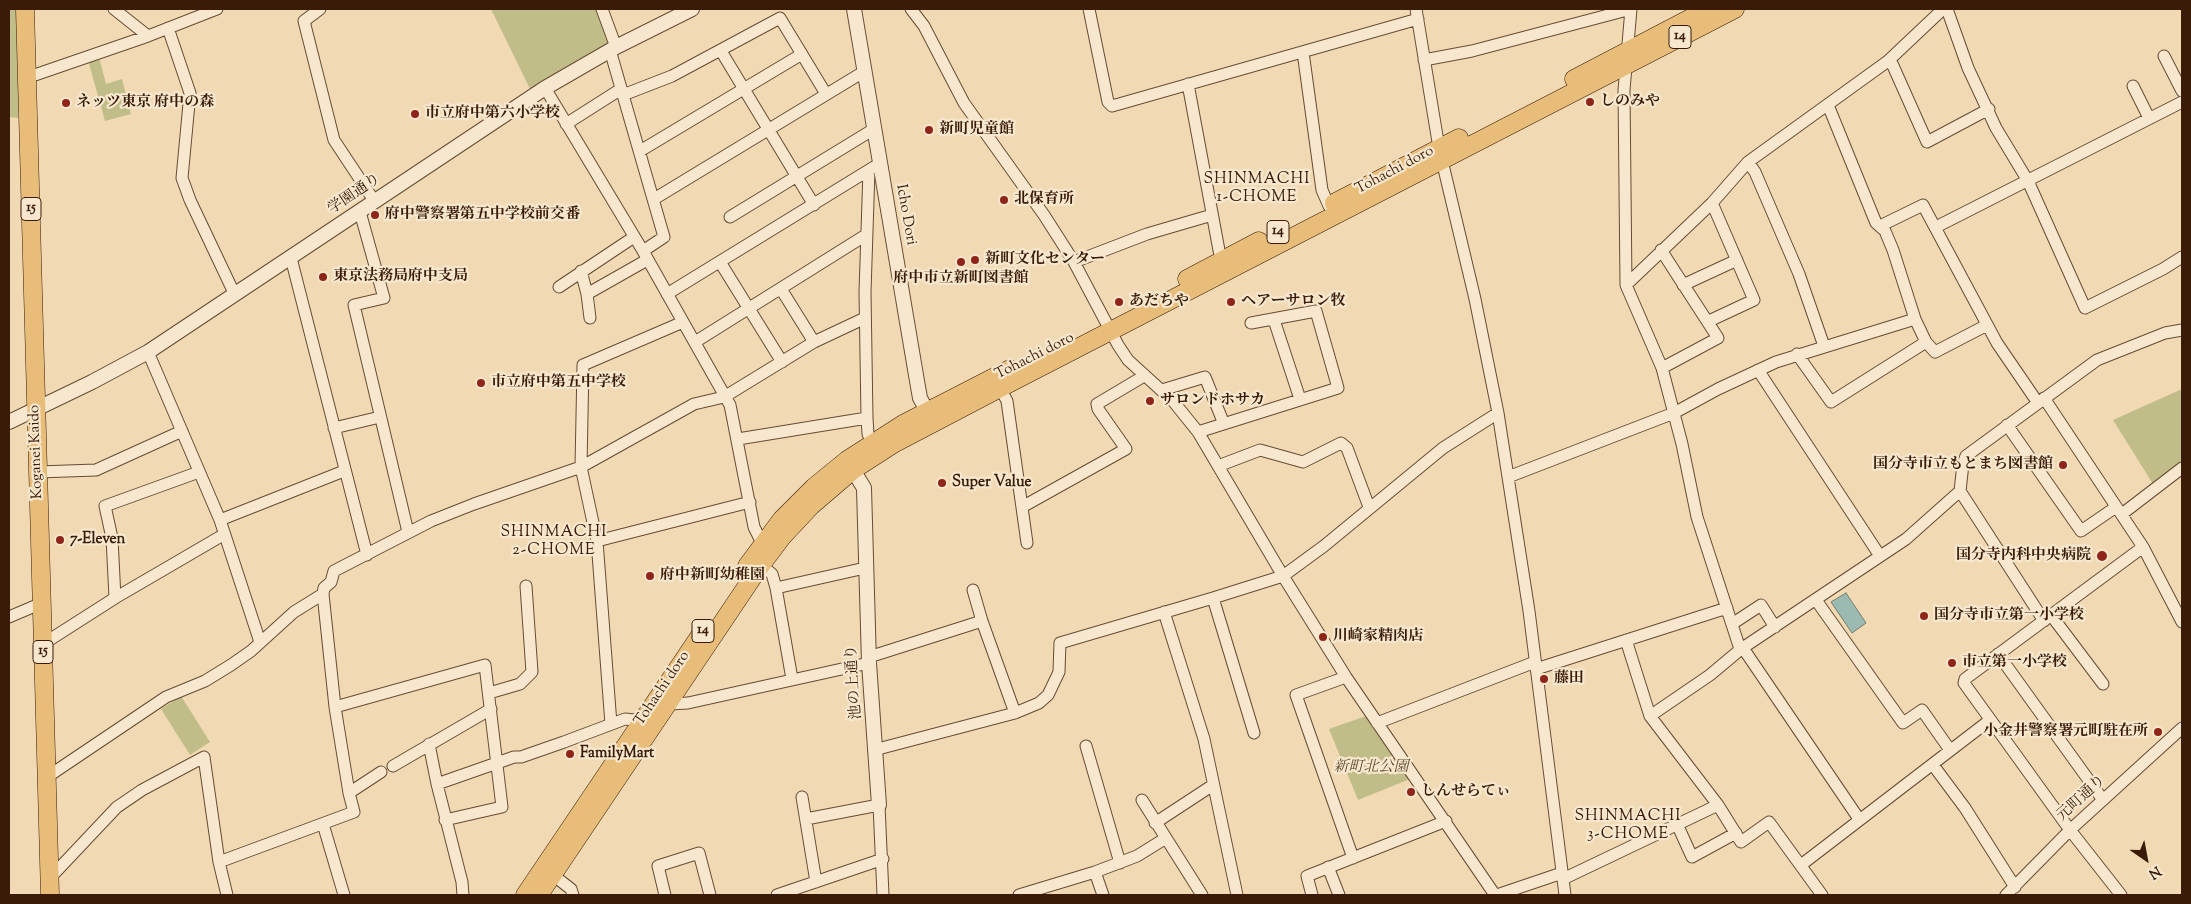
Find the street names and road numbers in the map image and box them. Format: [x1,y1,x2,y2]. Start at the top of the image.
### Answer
road number: 14 [1669,26,1691,48]
street label: Tohachi doro [1353,143,1437,199]
street label: 学園通り [325,171,385,219]
street label: Icho Dori [891,183,919,247]
road number: 15 [21,198,41,220]
road number: 14 [1267,220,1289,243]
street label: Tohachi doro [993,329,1077,385]
street label: Koganei Kaido [26,405,48,499]
road number: 14 [692,620,714,642]
road number: 15 [33,640,53,664]
street label: 池の上通り [843,644,867,720]
street label: Tohachi doro [631,648,695,730]
street label: 元町通り [2054,772,2110,826]

